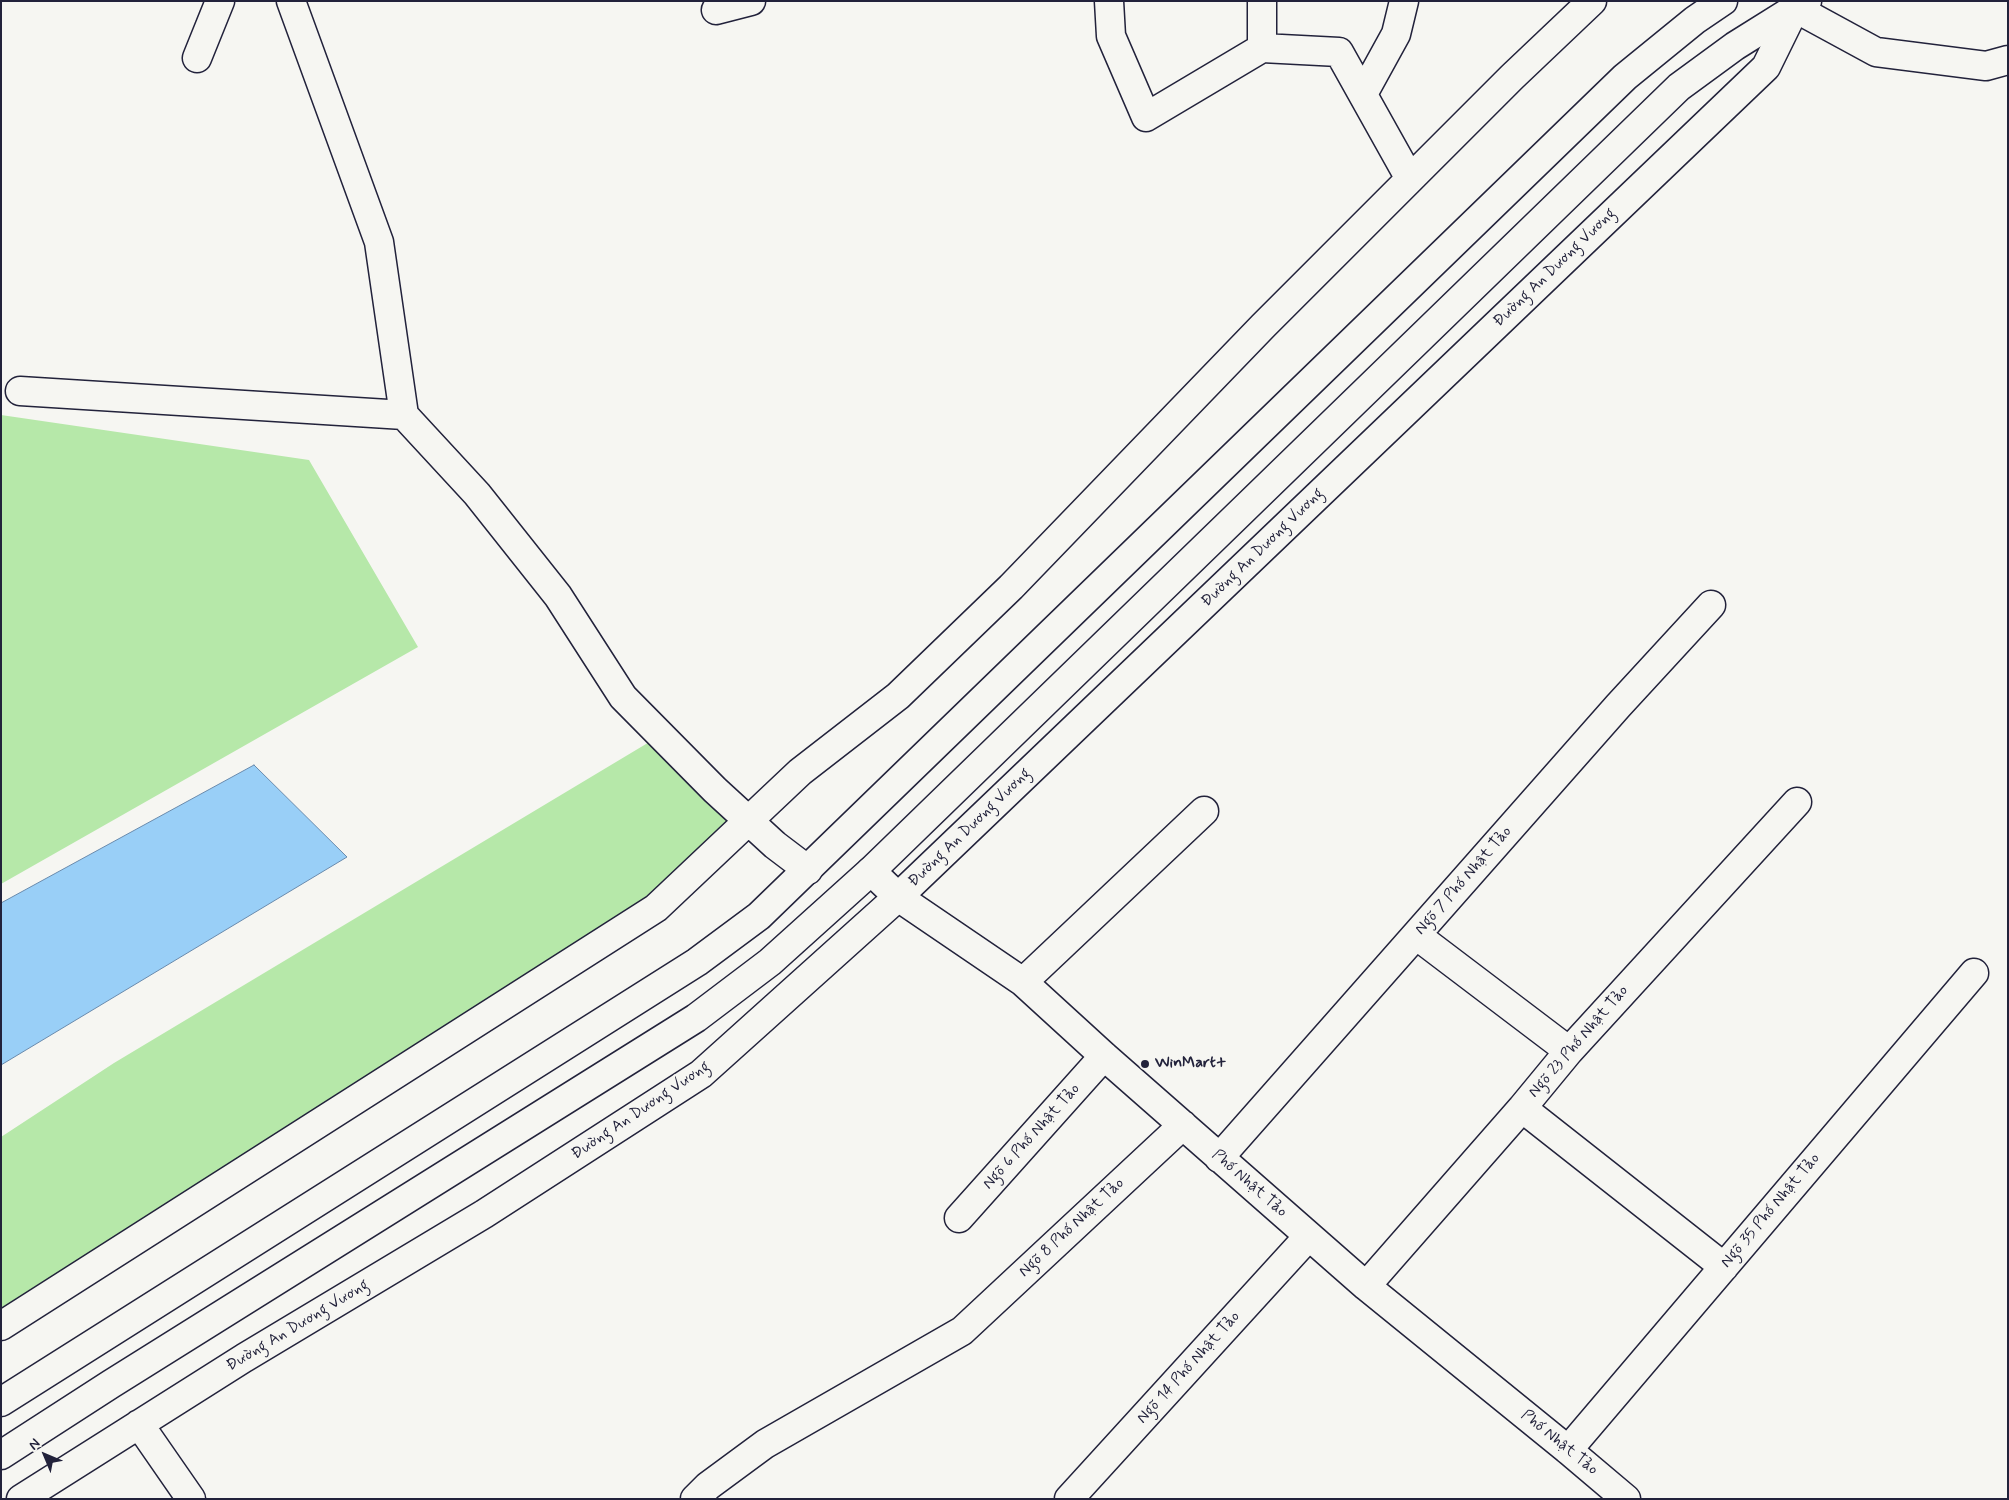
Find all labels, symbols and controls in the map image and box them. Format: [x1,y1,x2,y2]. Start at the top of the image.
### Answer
street label: Đường An Dương Vương [1490,205,1620,331]
street label: Đường An Dương Vương [1198,485,1328,611]
street label: Đường An Dương Vương [905,765,1035,891]
street label: Ngõ 7 Phố Nhật Tảo [1412,823,1516,939]
street label: Ngõ 23 Phố Nhật Tảo [1525,982,1633,1102]
place label: WinMart+ [1155,1054,1227,1074]
street label: Đường An Dương Vương [568,1058,714,1164]
marker: WinMart+ [1139,1058,1151,1070]
street label: Ngõ 6 Phố Nhật Tảo [979,1080,1085,1194]
street label: Phố Nhật Tảo [1207,1146,1291,1222]
street label: Ngõ 35 Phố Nhật Tảo [1717,1150,1825,1272]
street label: Ngõ 8 Phố Nhật Tảo [1015,1174,1129,1282]
street label: Đường An Dương Vương [223,1276,373,1376]
street label: Ngõ 14 Phố Nhật Tảo [1133,1308,1245,1428]
street label: Phố Nhật Tảo [1517,1406,1601,1480]
north arrow [20,1430,70,1480]
text: N [25,1435,44,1454]

